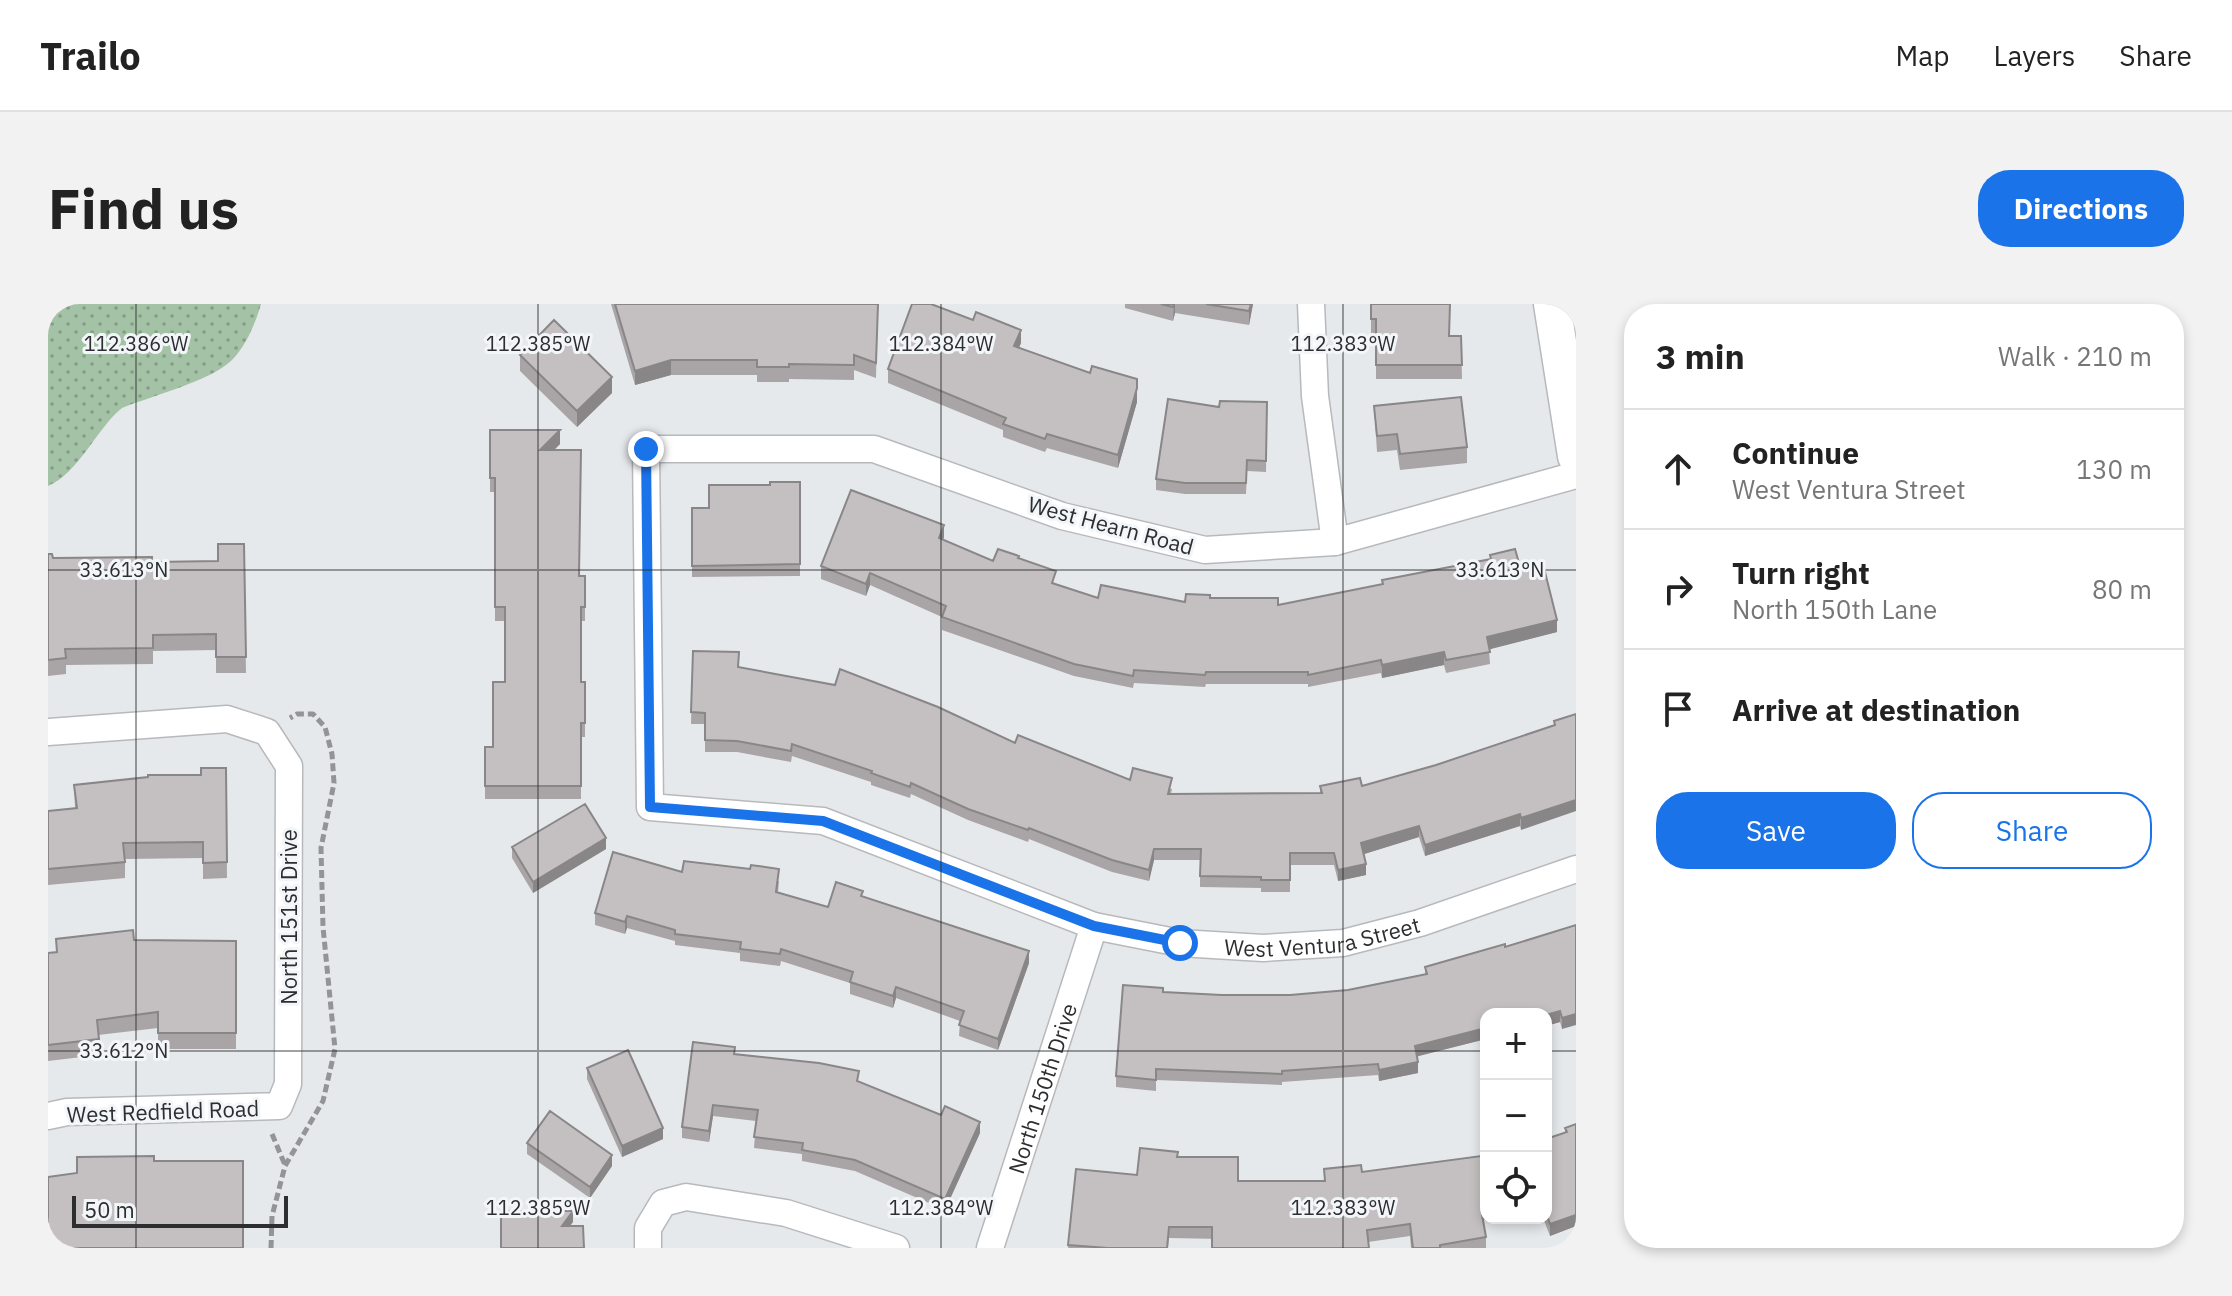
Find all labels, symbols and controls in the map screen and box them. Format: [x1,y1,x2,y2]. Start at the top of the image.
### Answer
text: Trailo [40,31,141,80]
text: Map [1895,37,1949,74]
text: Layers [1993,37,2075,74]
text: Share [2119,37,2192,74]
button: Directions [1978,170,2184,247]
text: Find us [48,172,239,244]
text: 112.386°W [84,330,188,357]
text: 112.385°W [486,330,590,357]
text: 112.384°W [889,330,993,357]
text: 112.383°W [1291,330,1395,357]
text: 3 min [1656,334,1745,378]
text: Walk · 210 m [1998,339,2152,373]
route end [628,431,664,467]
text: Continue [1732,433,1859,472]
icon: ahead [1656,447,1700,491]
text: 130 m [2076,452,2152,486]
text: West Ventura Street [1732,472,1966,506]
street label: West Hearn Road [1025,489,1197,561]
text: Turn right [1732,553,1870,592]
text: 33.613°N [80,556,168,583]
text: 33.613°N [1456,556,1544,583]
icon: right [1656,567,1700,611]
text: 80 m [2092,572,2152,606]
text: North 150th Lane [1732,592,1937,626]
icon: arrive [1656,687,1700,731]
text: Arrive at destination [1732,690,2020,729]
button: Save [1656,792,1896,869]
button: Share [1912,792,2152,869]
street label: North 151st Drive [274,829,303,1005]
street label: West Ventura Street [1223,909,1423,963]
route start [1162,925,1198,961]
street label: North 150th Drive [1001,999,1083,1177]
map controls [1480,1008,1552,1224]
button: + [1480,1008,1552,1080]
text: 33.612°N [80,1037,168,1064]
button: − [1480,1080,1552,1152]
street label: West Redfield Road [66,1093,260,1129]
button: locate [1480,1152,1552,1224]
scale bar [72,1192,288,1228]
text: 112.385°W [486,1194,590,1221]
text: 112.384°W [889,1194,993,1221]
text: 112.383°W [1291,1194,1395,1221]
text: 50 m [84,1195,135,1224]

